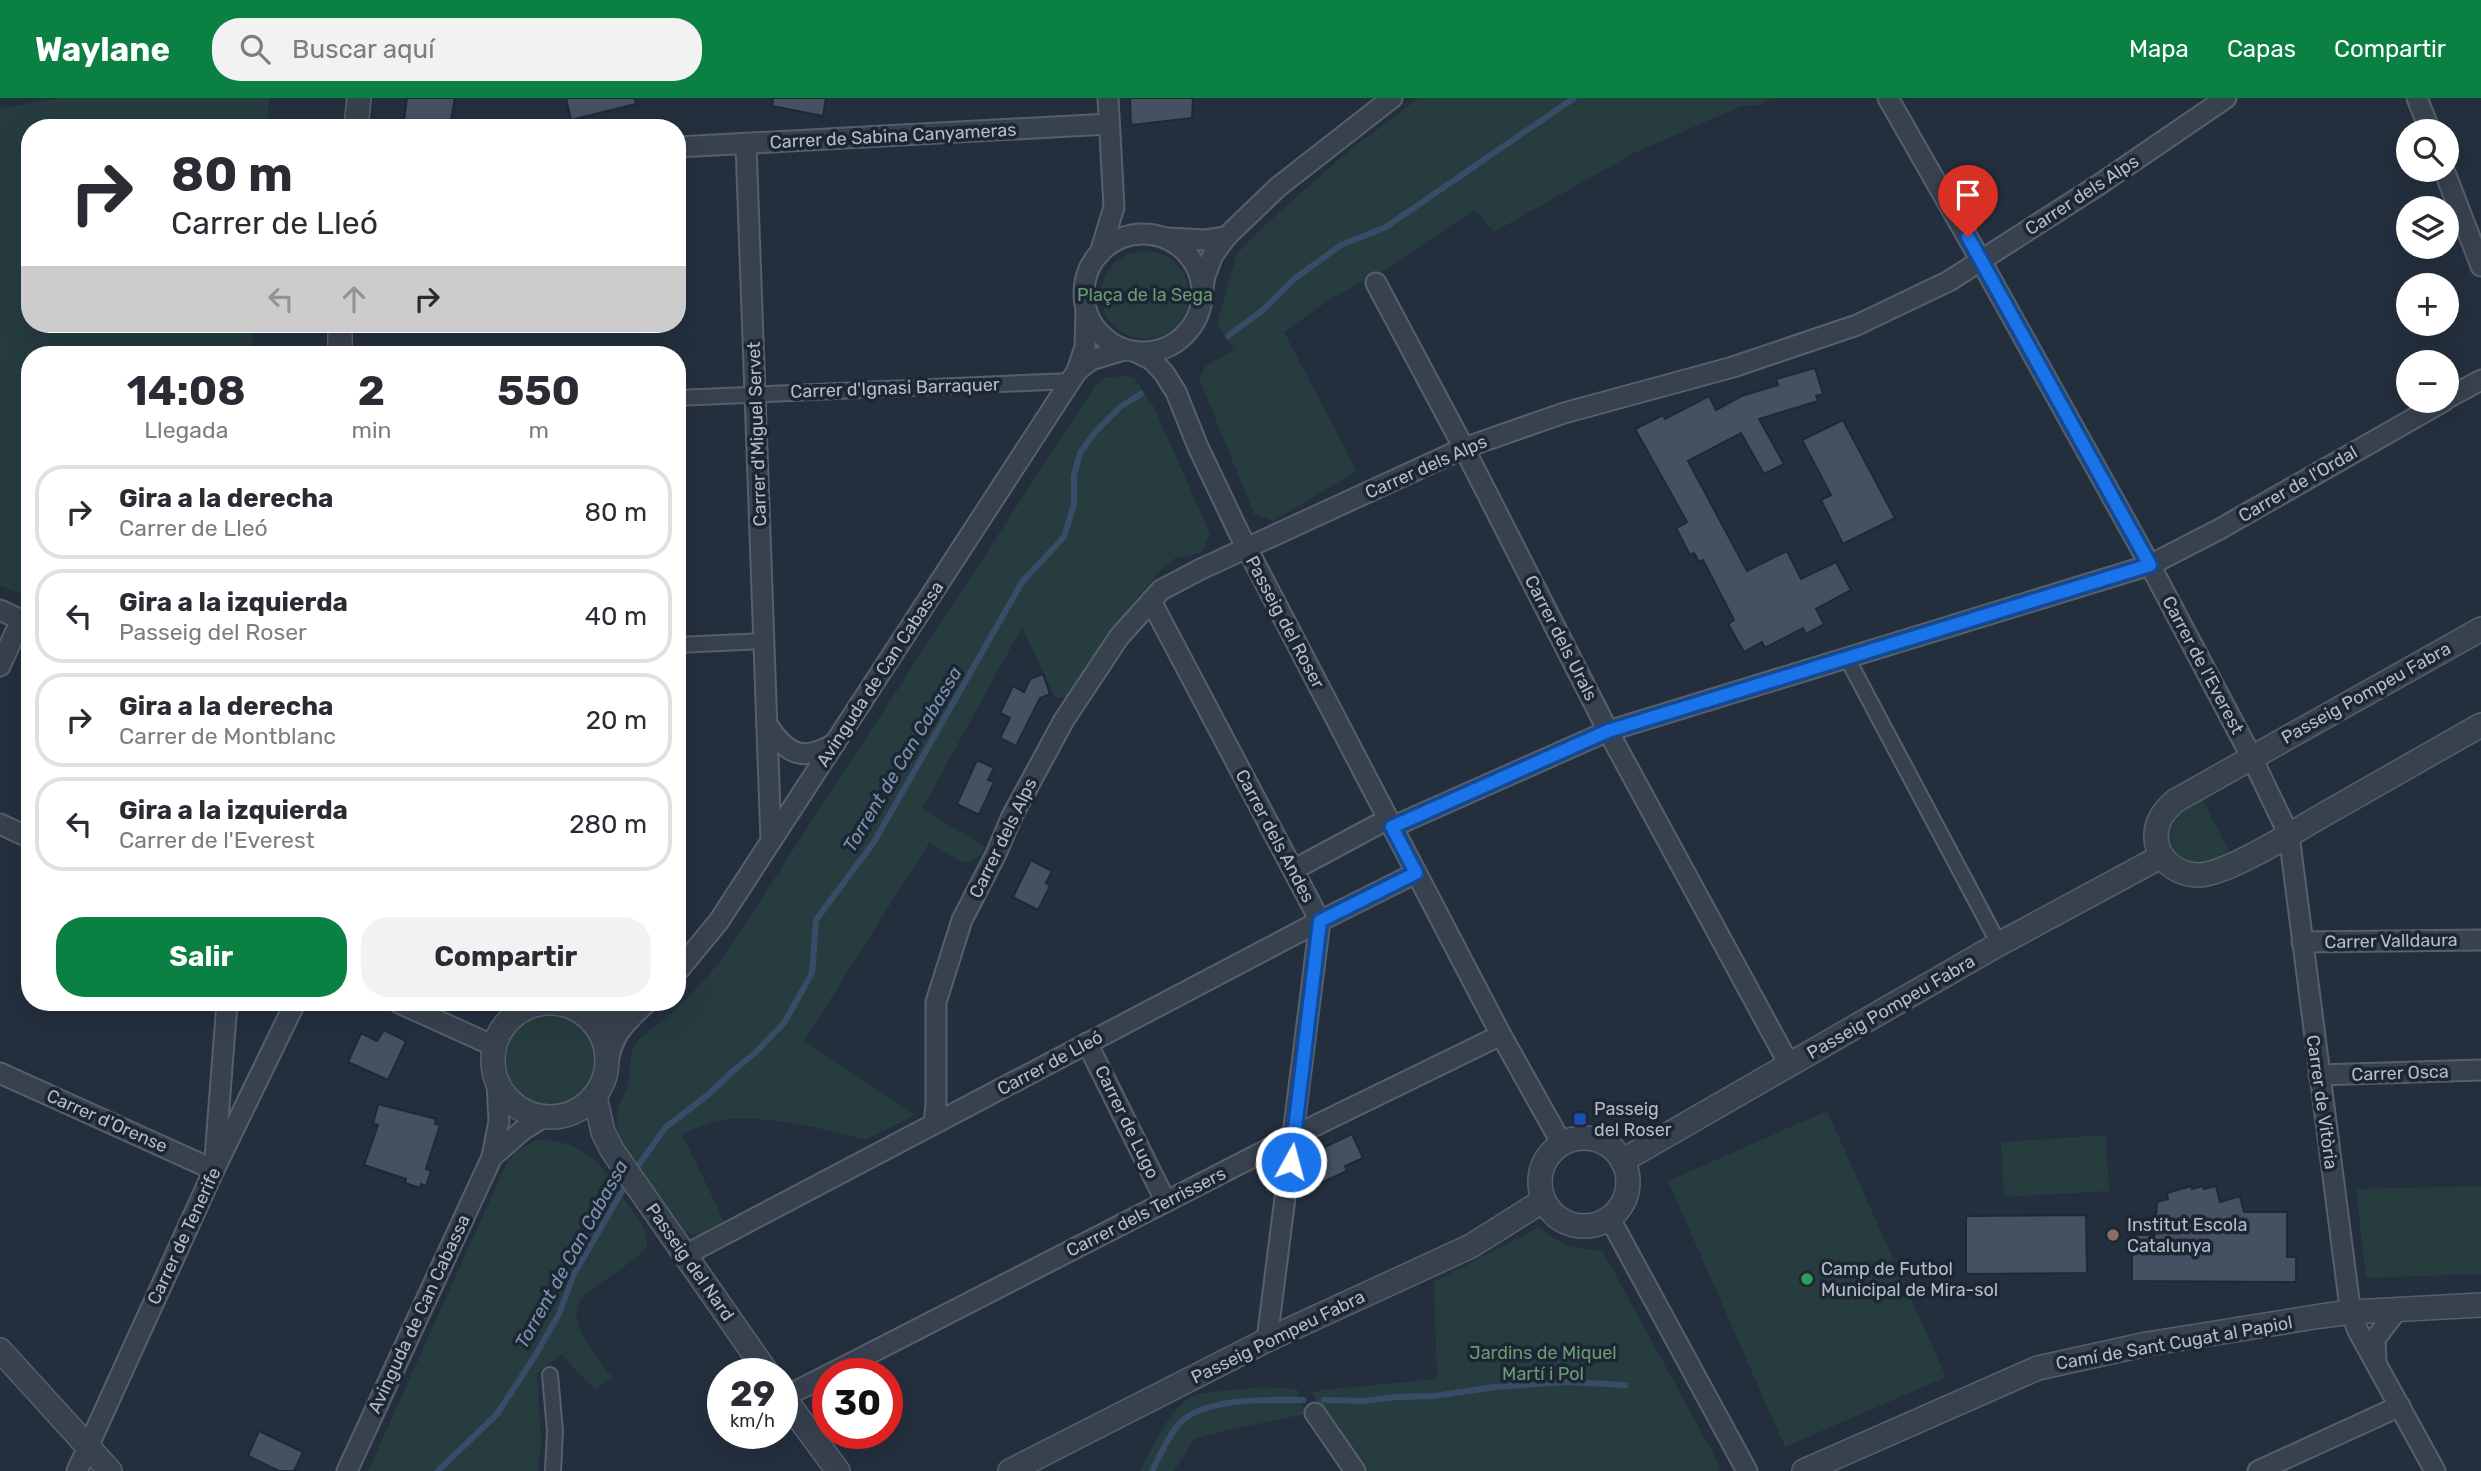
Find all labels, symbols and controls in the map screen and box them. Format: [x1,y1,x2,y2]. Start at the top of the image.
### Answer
search box [212,18,702,81]
text: Waylane [35,30,170,69]
icon: search [236,30,274,68]
text: Buscar aquí [292,34,435,65]
text: Mapa [2129,35,2189,63]
text: Capas [2227,35,2296,63]
text: Compartir [2334,35,2446,63]
street label: Carrer de Sabina Canyameras [769,119,1017,153]
map controls [2396,119,2459,413]
button: search [2396,119,2459,182]
text: 80 m [171,145,293,203]
icon: right [56,147,147,238]
street label: Carrer dels Alps [2021,150,2143,240]
pin [1938,165,1998,237]
icon: arrive [1949,176,1987,214]
button: layers [2396,196,2459,259]
text: Carrer de Lleó [171,204,378,242]
button: + [2396,273,2459,336]
icon: left [262,280,300,318]
icon: ahead [335,280,373,318]
icon: right [408,280,446,318]
park label: Plaça de la Sega [1077,284,1213,306]
street label: Carrer d'Miguel Servet [743,341,771,527]
button: − [2396,350,2459,413]
text: 14:08 [127,366,246,416]
text: 2 [358,366,385,416]
text: 550 [497,366,580,416]
street label: Carrer d'Ignasi Barraquer [790,373,1000,403]
text: Llegada [144,416,228,444]
text: min [352,416,391,444]
text: m [529,416,549,444]
street label: Carrer dels Alps [1362,430,1490,504]
street label: Carrer de l'Ordal [2235,441,2361,527]
text: Gira a la derecha [119,483,333,514]
icon: right [60,493,98,531]
text: 80 m [584,497,647,528]
text: Carrer de Lleó [119,514,268,542]
street label: Passeig del Roser [1241,552,1329,692]
street label: Carrer dels Urals [1520,572,1602,704]
street label: Avinguda de Can Cabassa [812,577,948,771]
text: Gira a la izquierda [119,587,348,618]
street label: Carrer de l'Everest [2157,592,2249,738]
icon: left [60,597,98,635]
text: 40 m [585,601,647,632]
text: Passeig del Roser [119,618,307,646]
street label: Passeig Pompeu Fabra [2277,637,2455,749]
water label: Torrent de Can Cabassa [838,663,967,856]
text: Gira a la derecha [119,691,333,722]
icon: right [60,701,98,739]
text: 20 m [586,705,647,736]
text: Carrer de Montblanc [119,722,336,750]
street label: Carrer dels Andes [1231,766,1319,906]
street label: Carrer dels Alps [964,774,1042,902]
text: Gira a la izquierda [119,795,348,826]
icon: left [60,805,98,843]
text: 280 m [569,809,647,840]
text: Carrer de l'Everest [119,826,315,854]
button: Salir [56,917,347,997]
button: Compartir [361,917,651,997]
street label: Carrer Valldaura [2324,929,2458,953]
street label: Passeig Pompeu Fabra [1803,950,1979,1064]
street label: Carrer de Lleó [993,1026,1107,1100]
street label: Carrer de Vitòria [2302,1033,2342,1171]
street label: Carrer Osca [2351,1060,2449,1086]
street label: Carrer de Lugo [1090,1062,1164,1182]
street label: Carrer d'Orense [43,1084,171,1158]
place label: Passeig del Roser [1594,1098,1672,1141]
marker: Passeig del Roser [1572,1111,1588,1127]
position arrow [1254,1125,1328,1199]
water label: Torrent de Can Cabassa [510,1156,633,1353]
street label: Carrer dels Terrissers [1063,1162,1229,1262]
street label: Carrer de Tenerife [143,1164,225,1308]
street label: Passeig del Nard [641,1199,739,1325]
street label: Avinguda de Can Cabassa [363,1211,475,1417]
place label: Institut Escola Catalunya [2127,1214,2247,1257]
marker: Institut Escola Catalunya [2105,1227,2121,1243]
place label: Camp de Futbol Municipal de Mira-sol [1821,1258,1998,1301]
marker: Camp de Futbol Municipal de Mira-sol [1799,1271,1815,1287]
street label: Passeig Pompeu Fabra [1188,1285,1368,1389]
street label: Camí de Sant Cugat al Papiol [2054,1311,2294,1375]
park label: Jardins de Miquel Martí i Pol [1469,1342,1617,1385]
speed limit sign: 30 [812,1358,903,1449]
text: 29 [730,1373,775,1415]
text: km/h [730,1410,775,1432]

